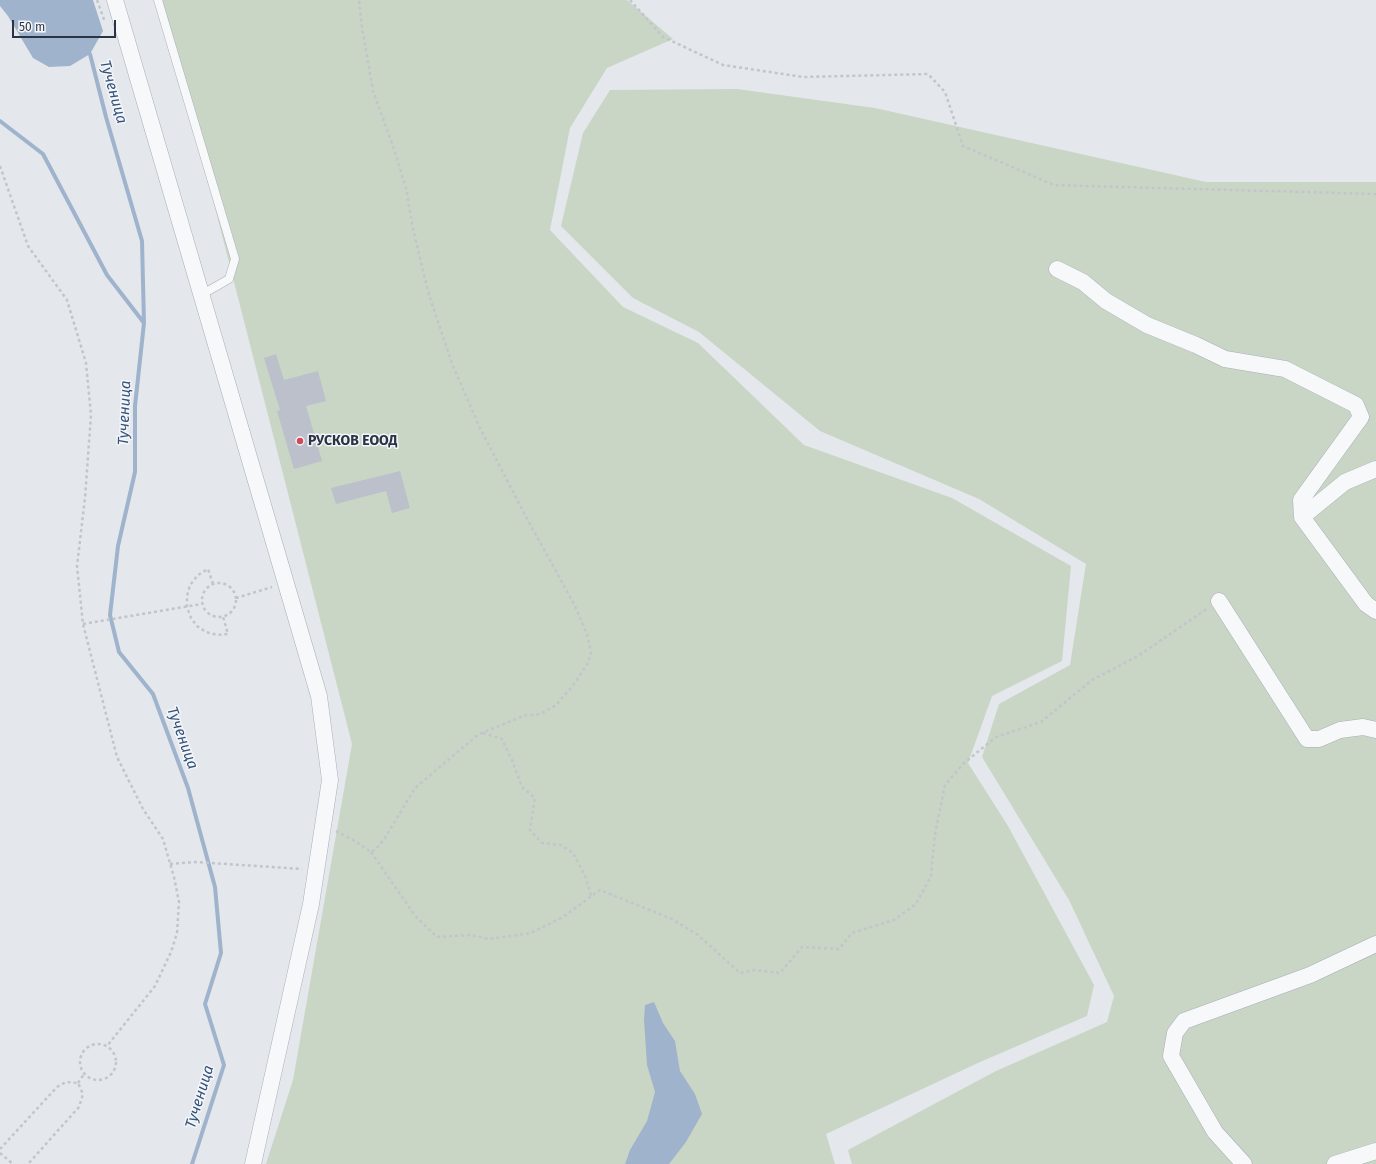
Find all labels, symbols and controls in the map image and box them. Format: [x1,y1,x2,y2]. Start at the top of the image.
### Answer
scale bar [14,12,118,38]
text: 50 m [19,20,45,34]
water label: Тученица [95,58,131,126]
water label: Тученица [115,380,135,446]
place label: РУСКОВ ЕООД [308,433,397,449]
marker: РУСКОВ ЕООД [295,436,305,446]
water label: Тученица [162,704,202,772]
water label: Тученица [182,1063,218,1131]

